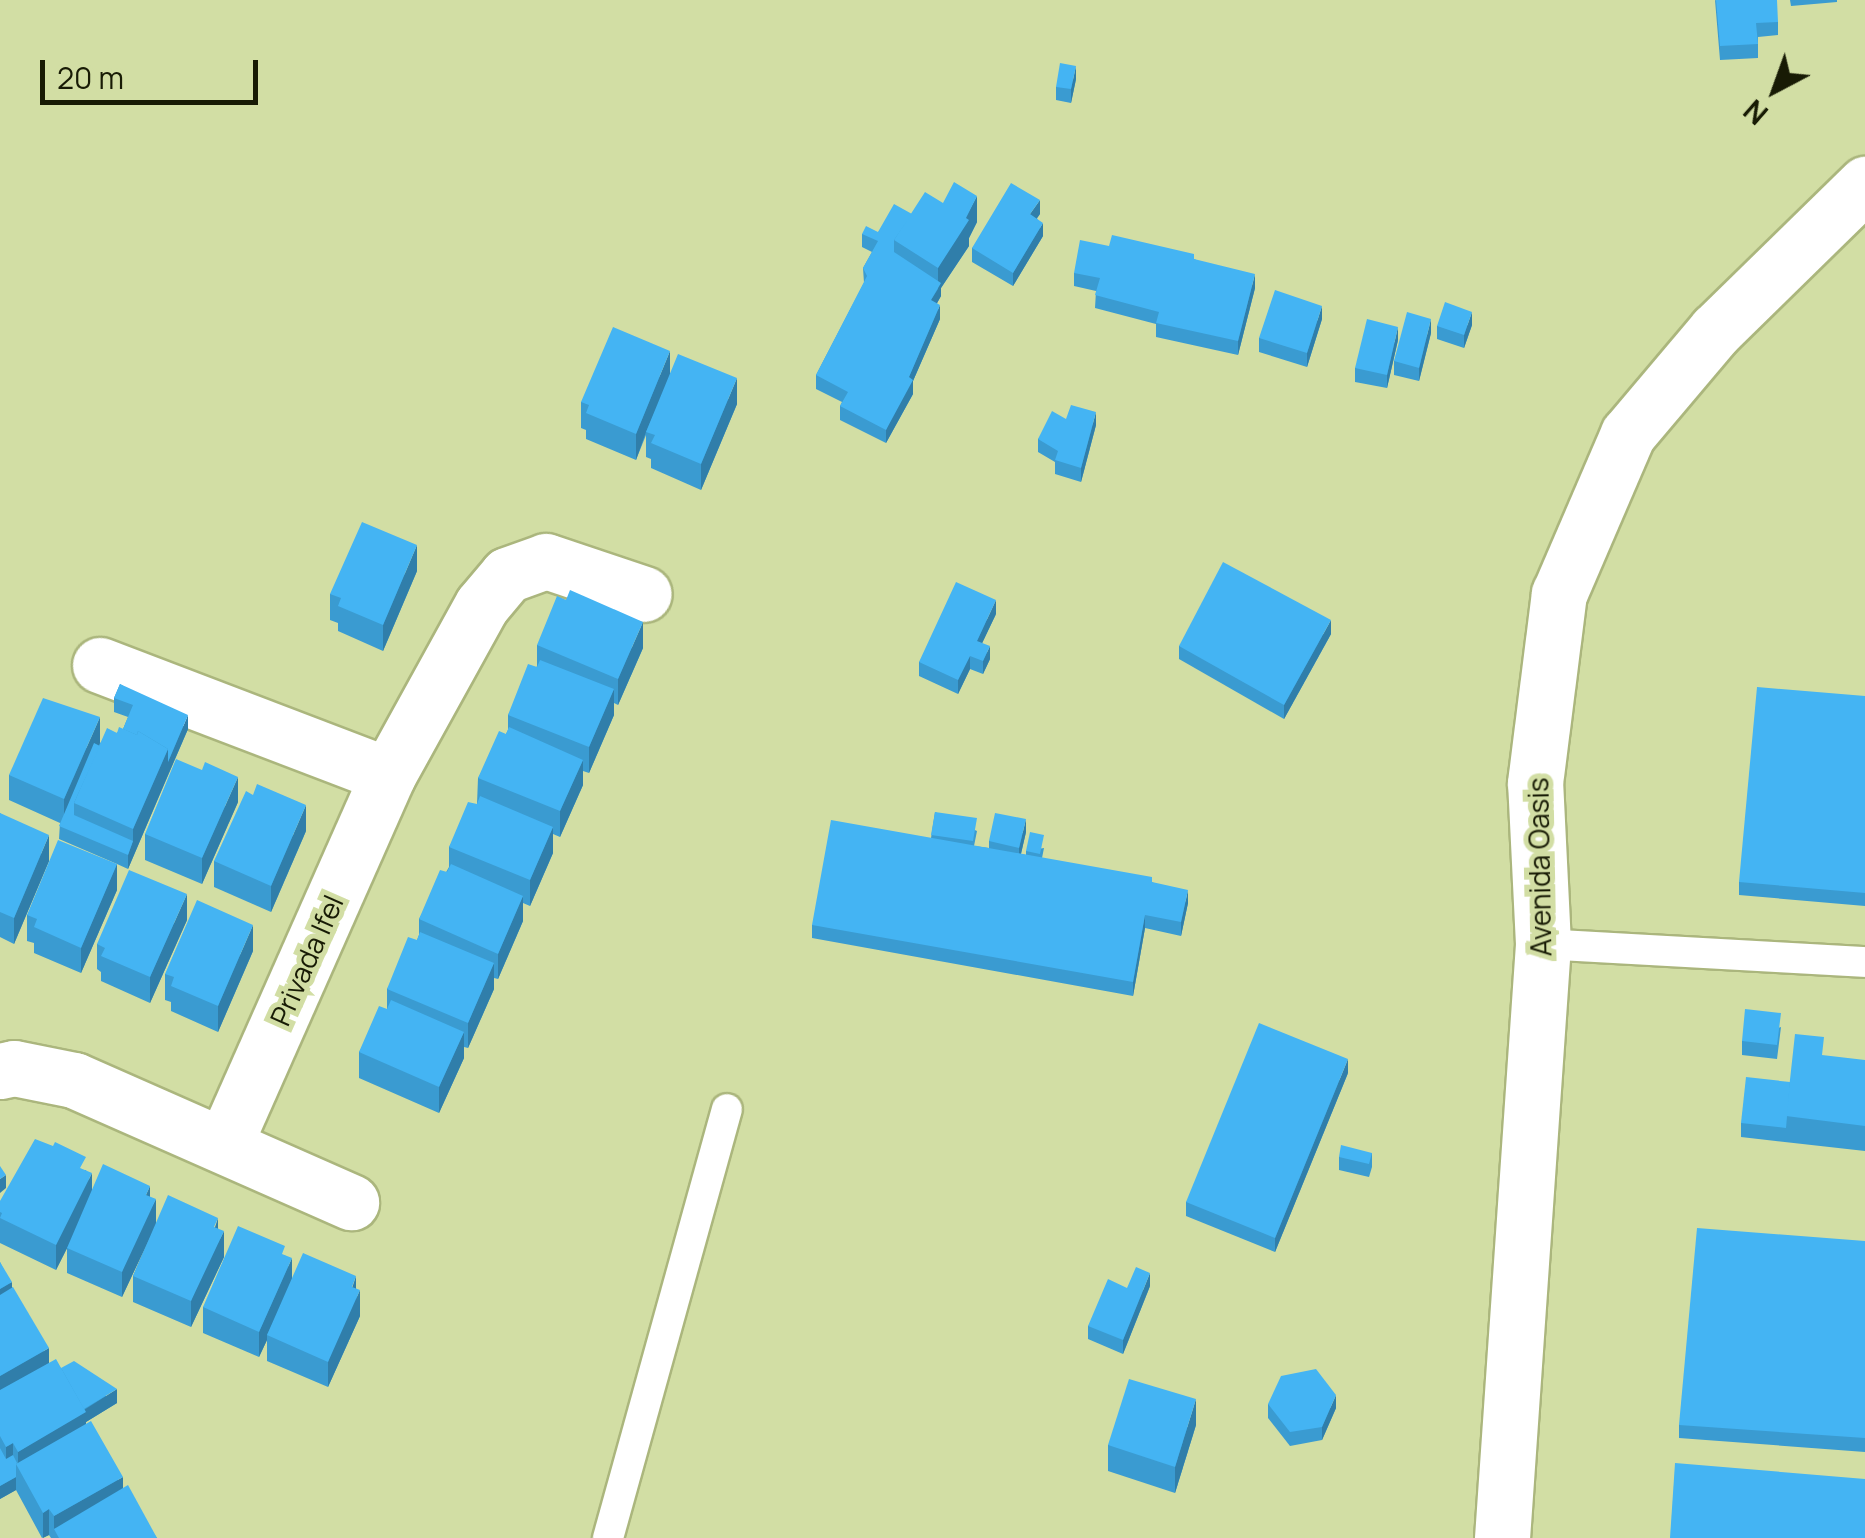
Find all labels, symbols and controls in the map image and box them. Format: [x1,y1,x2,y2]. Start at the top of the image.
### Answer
scale bar [45,40,262,102]
north arrow [1725,40,1825,140]
text: 20 m [57,57,124,98]
text: N [1735,92,1775,134]
street label: Avenida Oasis [1521,777,1557,957]
street label: Privada Ifel [262,890,350,1030]

